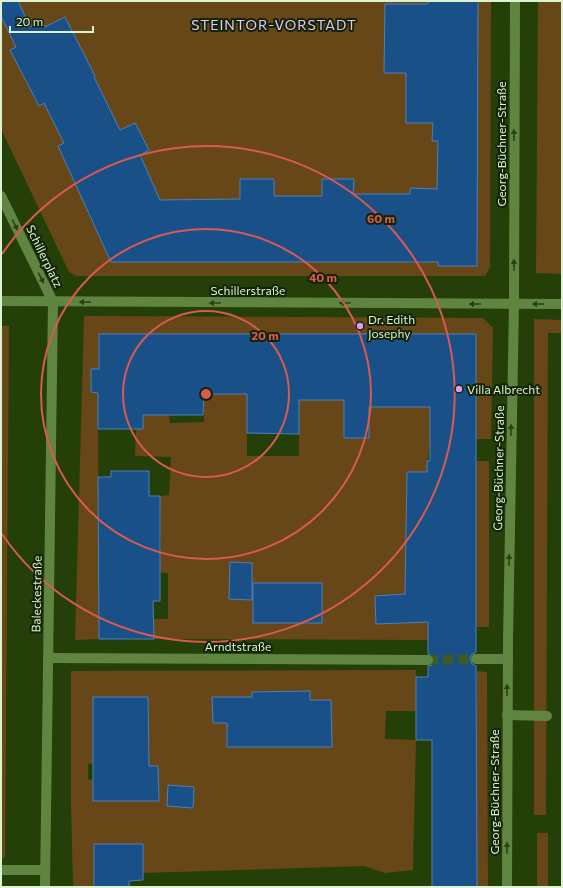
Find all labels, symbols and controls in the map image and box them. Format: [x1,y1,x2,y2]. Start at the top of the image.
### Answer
scale bar [10,8,93,34]
text: 20 m [16,14,43,28]
district label: STEINTOR-VORSTADT [191,16,357,33]
street label: Georg-Büchner-Straße [494,81,508,207]
one-way arrow [511,128,517,141]
text: 60 m [367,211,395,225]
one-way arrow [12,219,18,231]
street label: Schillerplatz [24,223,66,289]
one-way arrow [511,258,517,271]
text: 40 m [309,270,337,284]
one-way arrow [38,272,44,283]
street label: Schillerstraße [211,283,285,297]
one-way arrow [78,299,91,305]
one-way arrow [209,299,221,306]
one-way arrow [338,300,351,306]
one-way arrow [468,301,481,307]
one-way arrow [531,301,544,307]
place label: Dr. Edith Josephy [368,312,415,341]
marker: Dr. Edith Josephy [355,321,365,331]
text: 20 m [251,328,279,342]
place label: Villa Albrecht [467,382,540,396]
marker: Villa Albrecht [454,384,464,394]
centre of rings [199,387,213,401]
street label: Georg-Büchner-Straße [490,405,506,531]
one-way arrow [508,424,515,436]
one-way arrow [506,553,512,566]
street label: Baleckestraße [28,555,44,633]
street label: Arndtstraße [205,639,271,653]
one-way arrow [504,683,510,696]
street label: Georg-Büchner-Straße [487,729,501,855]
one-way arrow [504,841,510,854]

